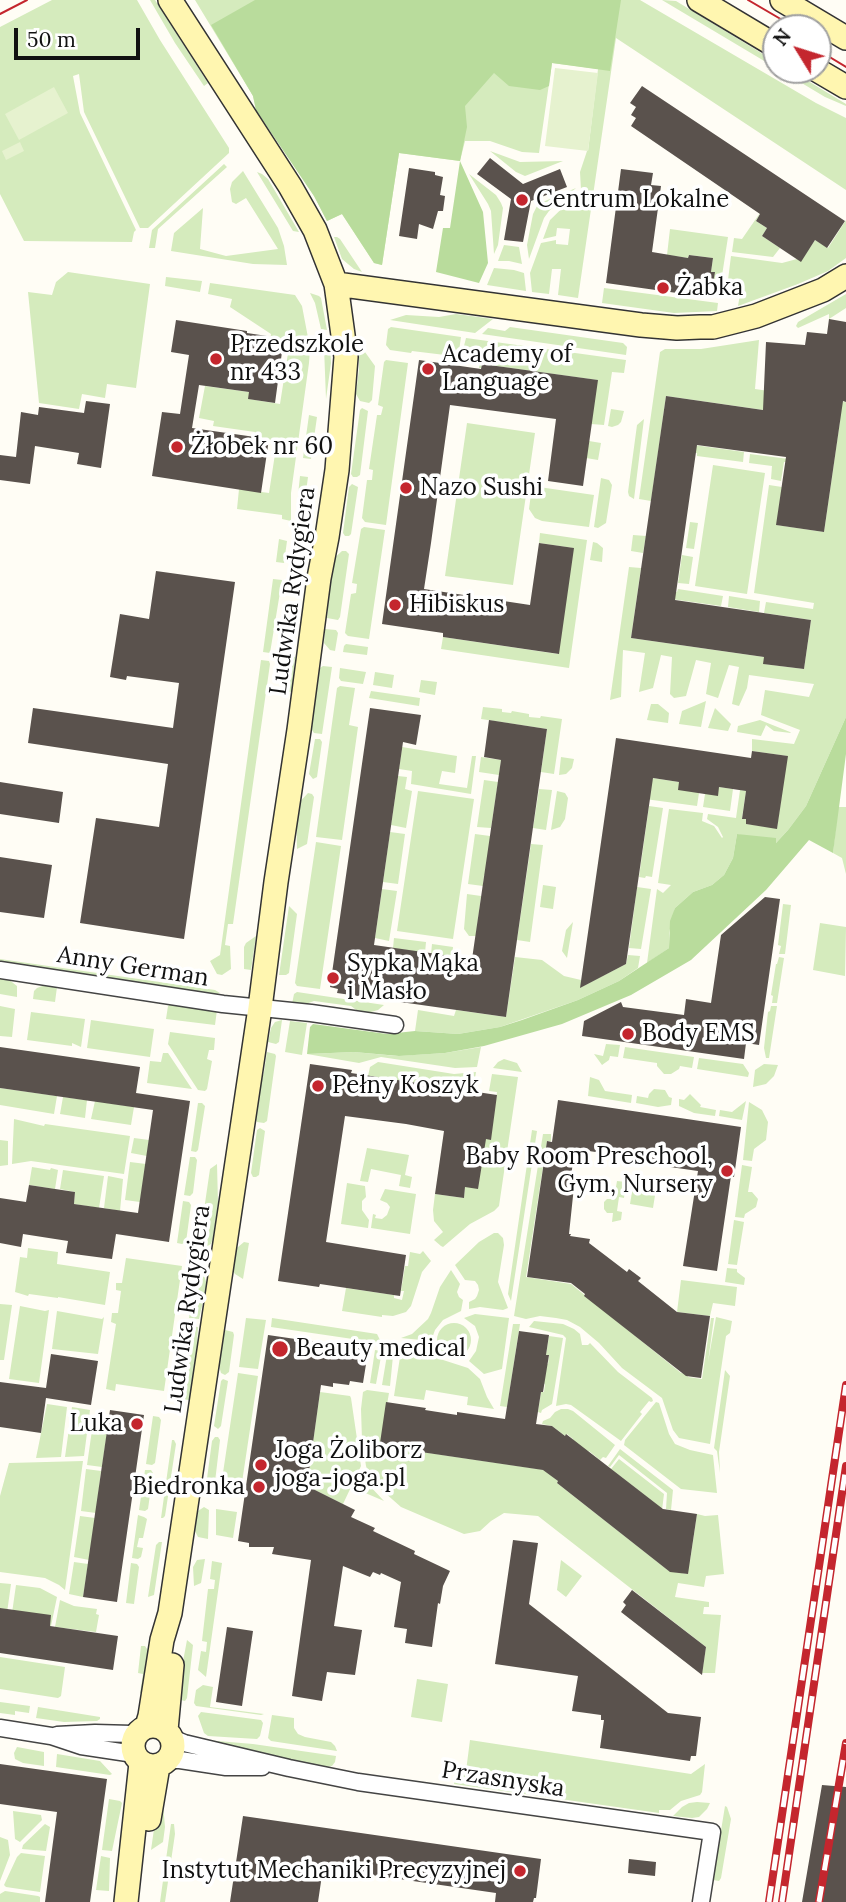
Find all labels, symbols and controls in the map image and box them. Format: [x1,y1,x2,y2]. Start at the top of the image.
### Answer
scale bar [18,14,144,58]
north arrow [762,14,832,84]
text: N [768,24,796,50]
text: 50 m [27,26,76,53]
place label: Centrum Lokalne [536,186,729,214]
marker: Centrum Lokalne [514,192,530,208]
place label: Żabka [677,274,743,302]
marker: Żabka [655,280,671,296]
place label: Przedszkole nr 433 [230,331,364,387]
place label: Academy of Language [442,341,572,397]
marker: Przedszkole nr 433 [208,351,224,367]
marker: Academy of Language [420,361,436,377]
place label: Żłobek nr 60 [191,433,333,461]
marker: Żłobek nr 60 [169,439,185,455]
place label: Nazo Sushi [420,474,543,502]
marker: Nazo Sushi [398,480,414,496]
street label: Ludwika Rydygiera [264,485,322,697]
place label: Hibiskus [409,591,504,619]
marker: Hibiskus [387,597,403,613]
street label: Anny German [55,941,211,993]
place label: Sypka Mąka i Masło [347,950,479,1006]
marker: Sypka Mąka i Masło [325,970,341,986]
place label: Body EMS [642,1020,755,1048]
marker: Body EMS [620,1026,636,1042]
place label: Pełny Koszyk [332,1072,479,1100]
marker: Pełny Koszyk [310,1078,326,1094]
place label: Baby Room Preschool, Gym, Nursery [465,1143,713,1199]
marker: Baby Room Preschool, Gym, Nursery [719,1163,735,1179]
street label: Ludwika Rydygiera [159,1203,217,1415]
place label: Beauty medical [296,1335,466,1363]
marker: Beauty medical [270,1339,290,1359]
place label: Luka [70,1410,123,1438]
marker: Luka [129,1416,145,1432]
place label: Joga Żoliborz joga-joga.pl [275,1437,422,1493]
marker: Joga Żoliborz joga-joga.pl [253,1457,269,1473]
place label: Biedronka [132,1473,245,1501]
marker: Biedronka [251,1479,267,1495]
street label: Przasnyska [439,1756,567,1804]
place label: Instytut Mechaniki Precyzyjnej [162,1857,506,1885]
marker: Instytut Mechaniki Precyzyjnej [512,1863,528,1879]

